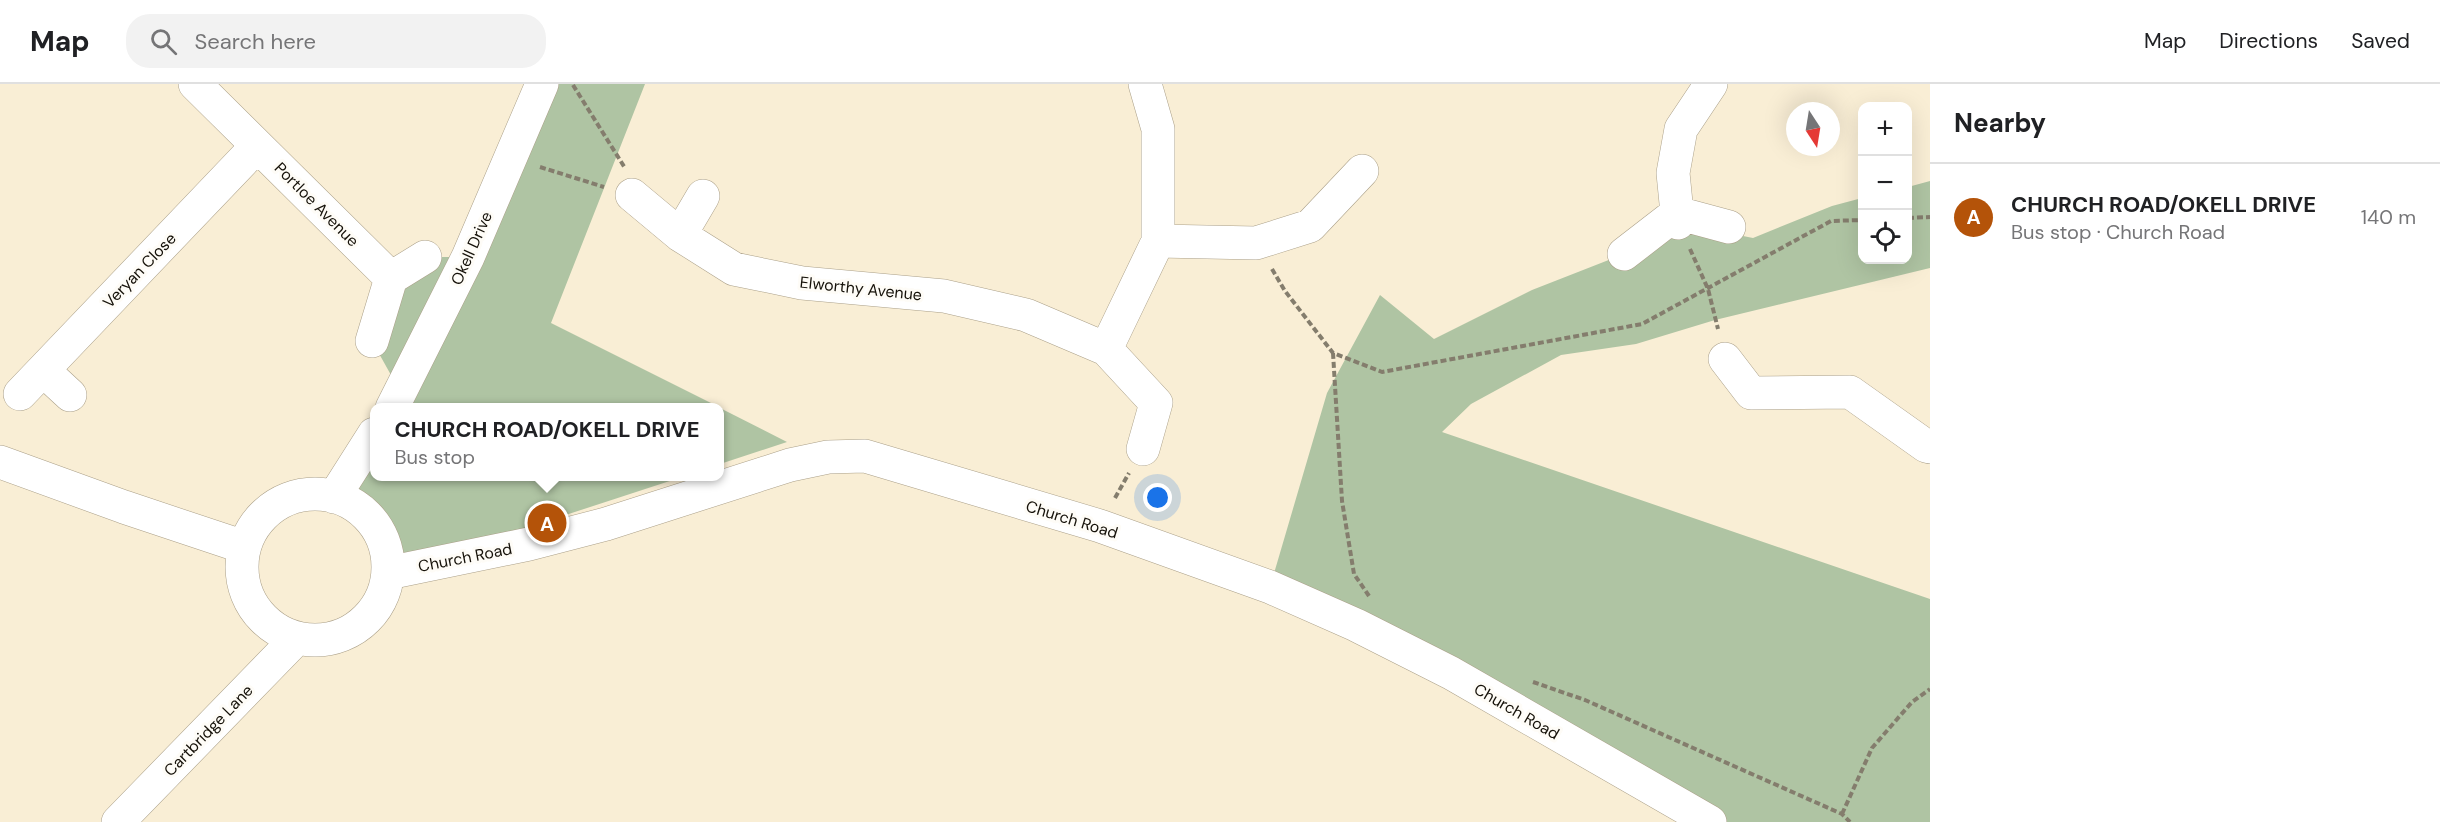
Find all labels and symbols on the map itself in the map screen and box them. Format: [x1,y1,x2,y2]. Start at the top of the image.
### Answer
north arrow [1786,102,1840,156]
street label: Portloe Avenue [270,158,363,251]
street label: Okell Drive [446,208,497,288]
street label: Veryan Close [98,228,181,312]
street label: Elworthy Avenue [799,272,923,305]
your location [1143,483,1172,512]
street label: Church Road [1023,496,1120,543]
pin: A [528,500,566,546]
street label: Church Road [416,538,514,577]
street label: Church Road [1470,679,1563,744]
street label: Cartbridge Lane [159,680,257,781]

